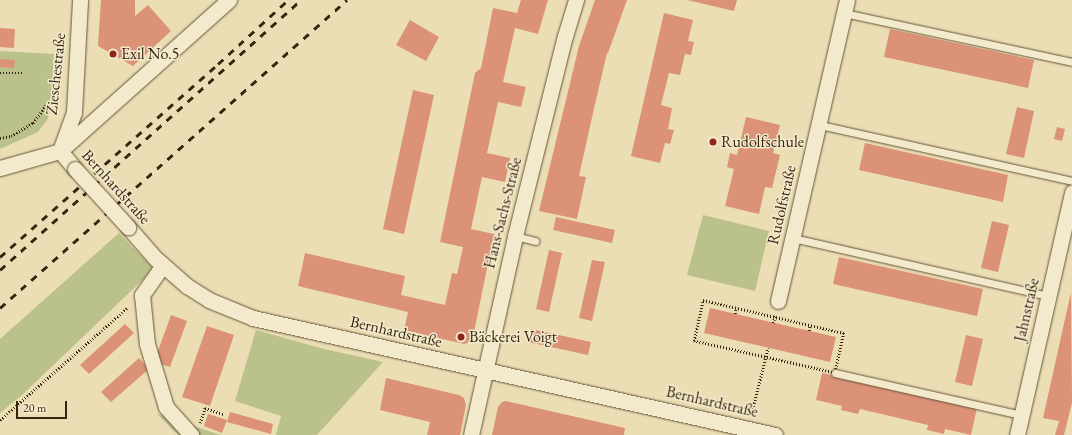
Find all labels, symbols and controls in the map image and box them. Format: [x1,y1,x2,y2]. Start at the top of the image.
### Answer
street label: Zieschestraße [42,32,70,116]
place label: Exil No.5 [121,44,179,64]
marker: Exil No.5 [108,49,118,59]
place label: Rudolfschule [721,132,804,152]
marker: Rudolfschule [708,137,718,147]
street label: Bernhardstraße [78,146,154,228]
street label: Hans-Sachs-Straße [480,155,526,271]
street label: Rudolfstraße [764,163,800,247]
street label: Jahnstraße [1010,276,1044,344]
street label: Bernhardstraße [348,312,444,352]
place label: Bäckerei Voigt [469,327,557,347]
marker: Bäckerei Voigt [456,332,466,342]
street label: Bernhardstraße [664,382,760,422]
scale bar [18,393,69,419]
text: 20 m [23,400,46,416]

